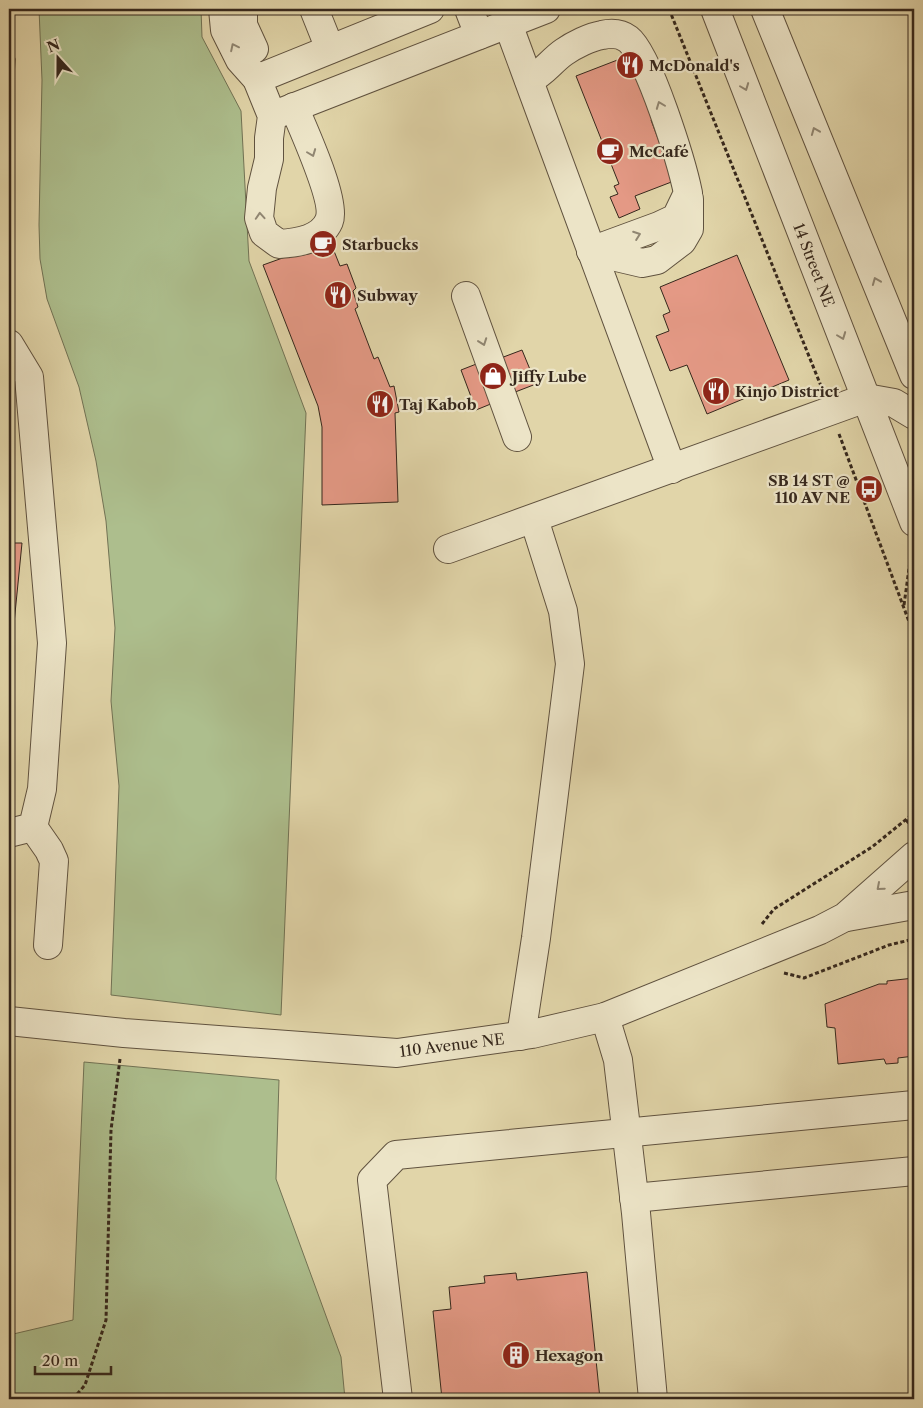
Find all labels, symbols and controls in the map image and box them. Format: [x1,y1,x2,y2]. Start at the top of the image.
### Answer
north arrow [32,32,82,82]
text: N [44,35,62,56]
one-way arrow [230,43,240,52]
restaurant icon: McDonald's [615,50,645,80]
place label: McDonald's [649,56,740,75]
one-way arrow [739,82,749,91]
one-way arrow [656,101,666,110]
one-way arrow [811,127,821,136]
cafe icon: McCafé [595,136,625,166]
place label: McCafé [629,142,689,161]
one-way arrow [306,148,316,156]
one-way arrow [255,211,266,219]
street label: 14 Street NE [789,220,839,310]
cafe icon: Starbucks [308,229,338,259]
one-way arrow [632,230,641,240]
place label: Starbucks [342,235,418,254]
one-way arrow [872,278,882,286]
restaurant icon: Subway [323,280,353,310]
place label: Subway [357,286,418,305]
one-way arrow [836,331,846,340]
one-way arrow [477,337,487,346]
shop icon: Jiffy Lube [478,361,508,391]
place label: Jiffy Lube [509,367,587,386]
restaurant icon: Kinjo District [701,376,731,406]
place label: Kinjo District [735,382,839,401]
restaurant icon: Taj Kabob [365,389,395,419]
place label: Taj Kabob [399,395,477,414]
place label: SB 14 ST @ 110 AV NE [768,471,850,507]
bus stop icon: SB 14 ST @ 110 AV NE [854,474,884,504]
one-way arrow [877,881,886,889]
street label: 110 Avenue NE [398,1029,506,1061]
building icon: Hexagon [501,1340,531,1370]
scale bar [35,1343,111,1375]
place label: Hexagon [535,1346,604,1365]
text: 20 m [42,1351,78,1370]

